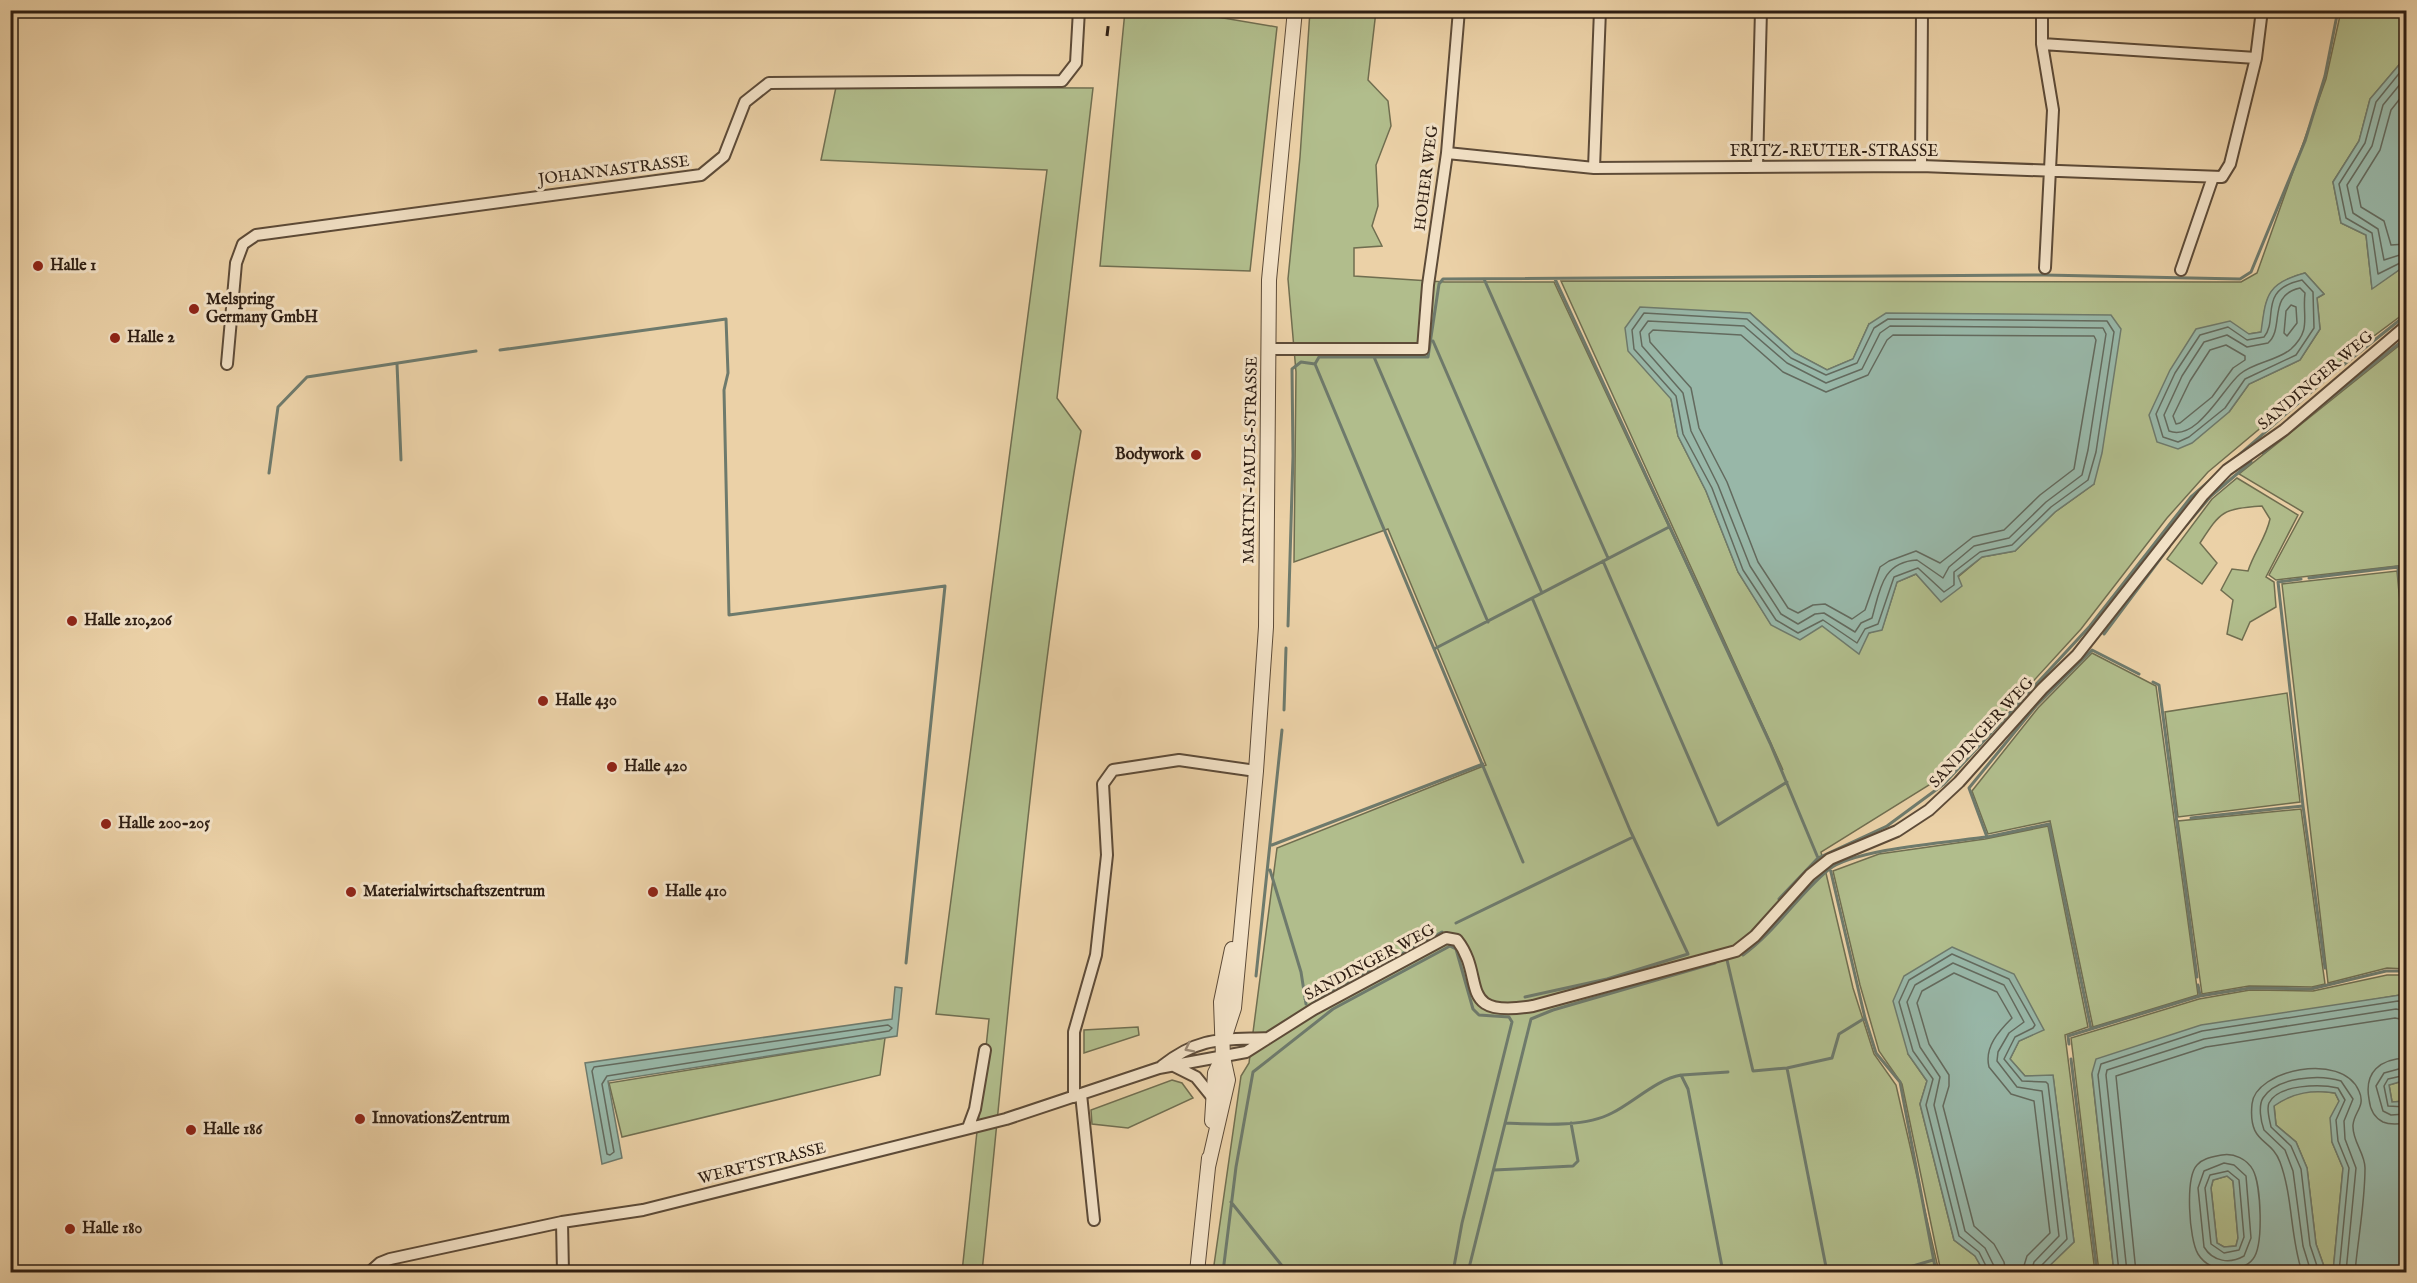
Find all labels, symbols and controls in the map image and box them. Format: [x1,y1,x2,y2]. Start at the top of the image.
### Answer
street label: HOHER WEG [1411,124,1443,232]
street label: FRITZ-REUTER-STRASSE [1730,142,1938,162]
street label: JOHANNASTRASSE [535,152,691,190]
place label: Halle 1 [50,256,96,276]
marker: Halle 1 [31,259,45,273]
place label: Melspring Germany GmbH [206,290,318,328]
marker: Melspring Germany GmbH [187,302,201,316]
street label: SANDINGER WEG [2254,327,2378,435]
place label: Halle 2 [127,328,175,348]
marker: Halle 2 [108,331,122,345]
street label: MARTIN-PAULS-STRASSE [1239,356,1263,564]
place label: Bodywork [1115,445,1184,465]
marker: Bodywork [1189,448,1203,462]
place label: Halle 210,206 [84,611,173,631]
marker: Halle 210,206 [65,614,79,628]
street label: SANDINGER WEG [1925,673,2039,793]
place label: Halle 430 [555,691,617,711]
marker: Halle 430 [536,694,550,708]
place label: Halle 420 [624,757,688,777]
marker: Halle 420 [605,760,619,774]
place label: Halle 200-205 [118,814,210,834]
marker: Halle 200-205 [99,817,113,831]
place label: Materialwirtschaftszentrum [363,882,546,902]
place label: Halle 410 [665,882,727,902]
marker: Materialwirtschaftszentrum [344,885,358,899]
marker: Halle 410 [646,885,660,899]
street label: SANDINGER WEG [1302,920,1439,1006]
one-way arrow [1185,1041,1195,1052]
place label: InnovationsZentrum [372,1109,510,1129]
marker: InnovationsZentrum [353,1112,367,1126]
place label: Halle 186 [203,1120,263,1140]
marker: Halle 186 [184,1123,198,1137]
street label: WERFTSTRASSE [696,1138,828,1190]
place label: Halle 180 [82,1219,142,1239]
marker: Halle 180 [63,1222,77,1236]

